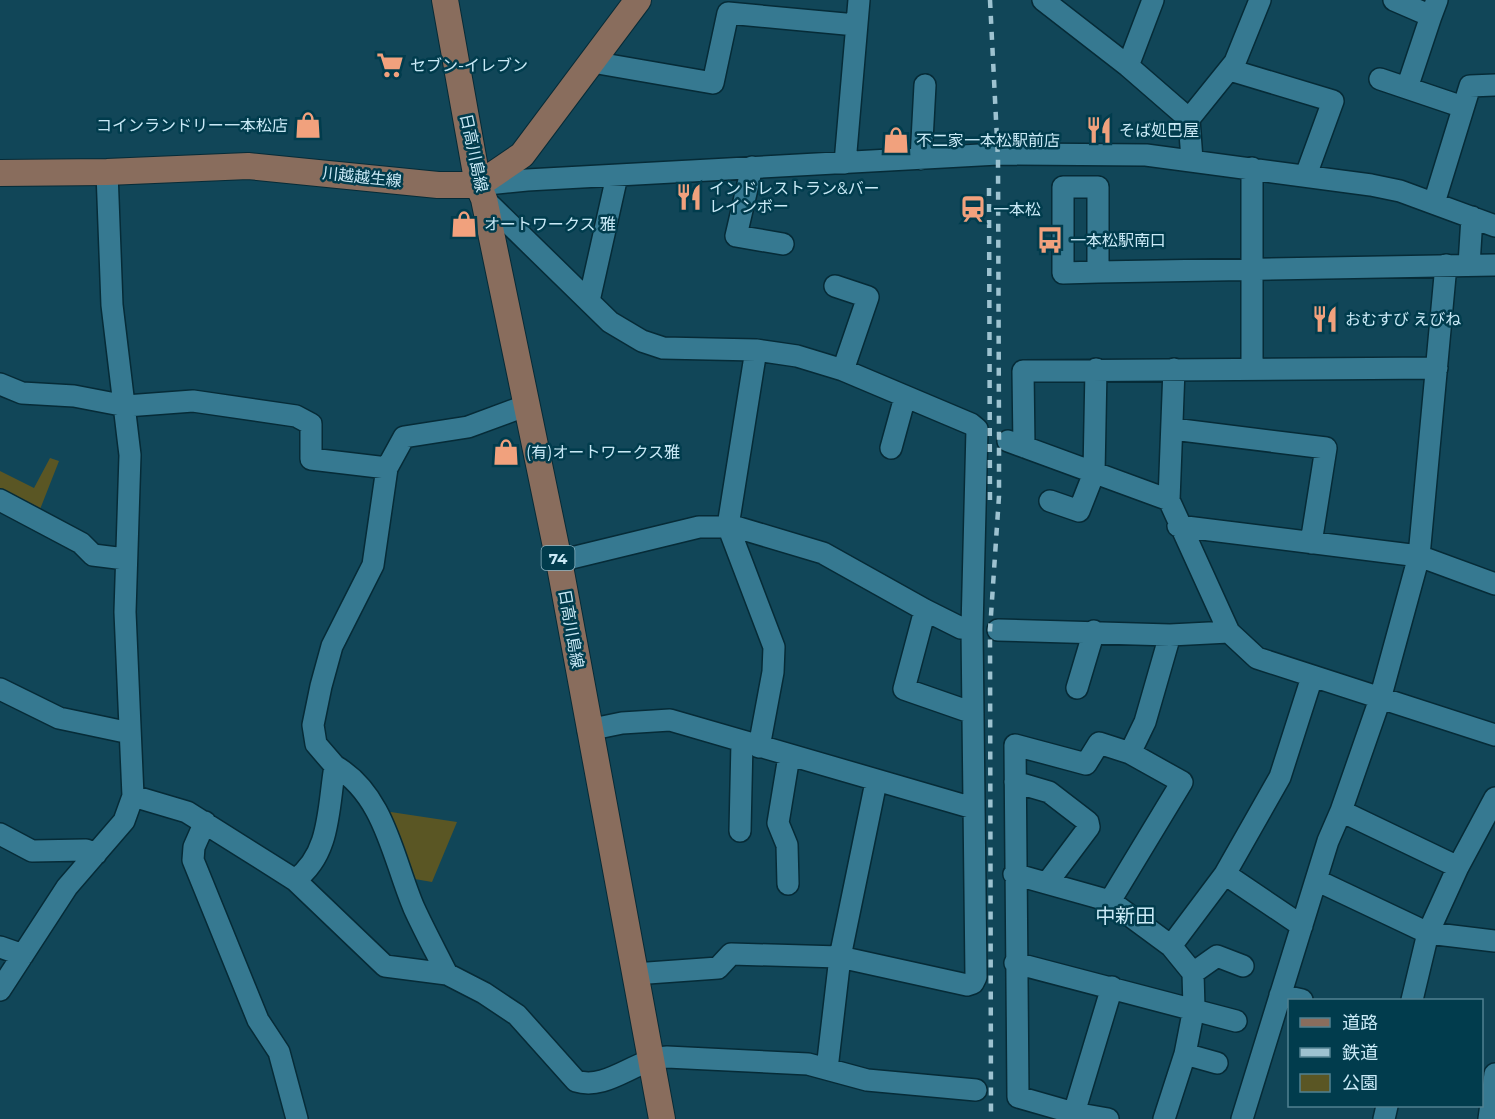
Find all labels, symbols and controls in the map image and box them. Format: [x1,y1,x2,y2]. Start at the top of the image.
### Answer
supermarket icon: セブン-イレブン [375,50,405,80]
place label: セブン-イレブン [410,56,528,75]
shop icon: コインランドリー一本松店 [293,110,323,140]
street label: 日高川島線 [456,112,492,194]
restaurant icon: そば処巴屋 [1084,115,1114,145]
place label: コインランドリー一本松店 [96,116,288,135]
place label: そば処巴屋 [1119,121,1199,140]
shop icon: 不二家一本松駅前店 [881,125,911,155]
place label: 不二家一本松駅前店 [916,131,1060,150]
street label: 川越越生線 [321,163,403,191]
place label: インドレストラン&バー レインボー [709,179,880,216]
restaurant icon: インドレストラン&バー レインボー [674,182,704,212]
station icon: 一本松 [958,194,988,224]
place label: 一本松 [993,200,1041,219]
shop icon: オートワークス 雅 [449,209,479,239]
place label: オートワークス 雅 [484,215,616,234]
bus stop icon: 一本松駅南口 [1035,225,1065,255]
place label: 一本松駅南口 [1070,231,1166,250]
restaurant icon: おむすび えびね [1310,304,1340,334]
place label: おむすび えびね [1345,310,1461,329]
shop icon: (有)オートワークス雅 [491,437,521,467]
place label: (有)オートワークス雅 [526,443,680,462]
road number: 74 [542,546,574,570]
street label: 日高川島線 [555,588,587,670]
district label: 中新田 [1095,904,1155,928]
legend [1288,999,1483,1107]
text: 道路 [1342,1012,1378,1034]
text: 鉄道 [1342,1042,1378,1064]
text: 公園 [1342,1072,1378,1094]

